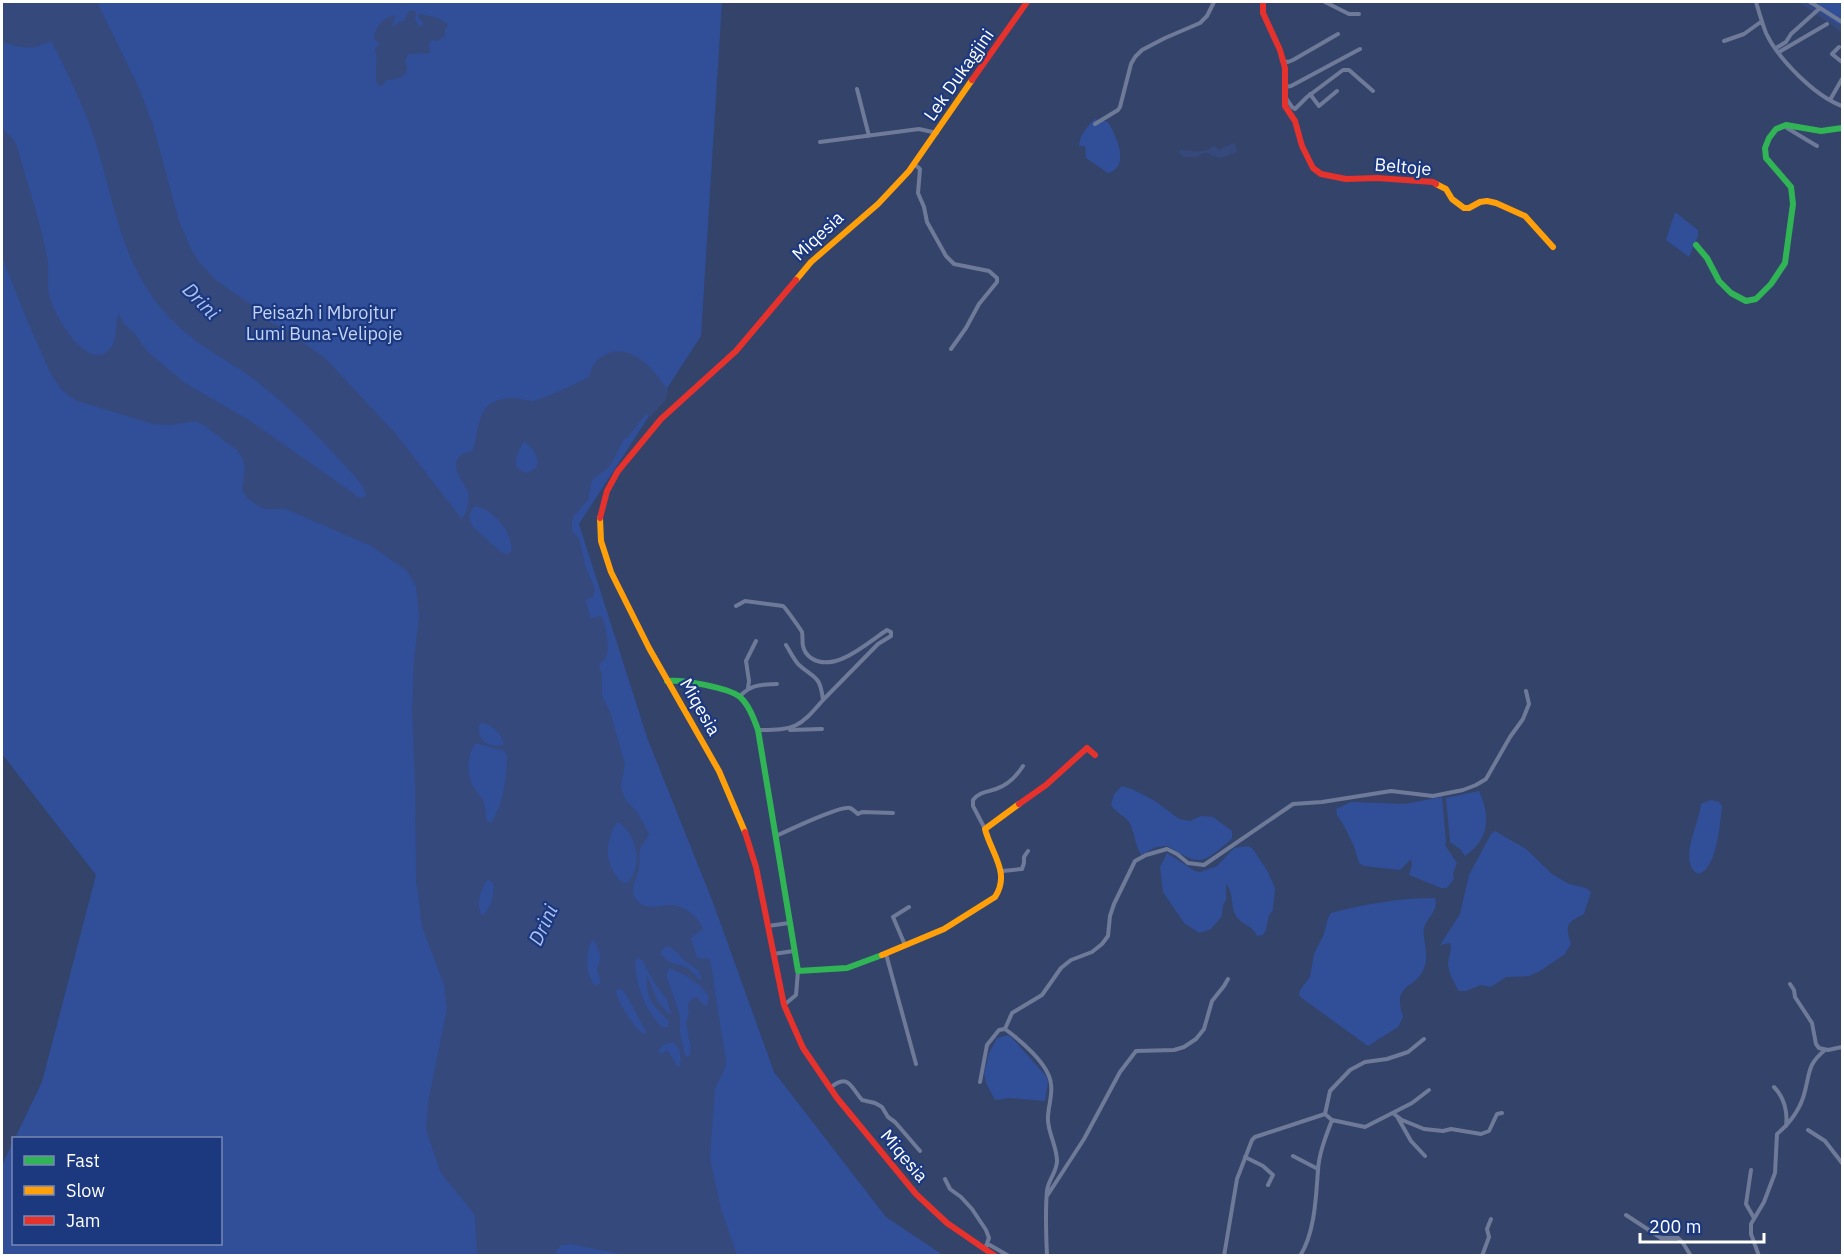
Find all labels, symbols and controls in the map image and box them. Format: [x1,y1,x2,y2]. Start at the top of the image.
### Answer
street label: Lek Dukagjini [918,24,999,125]
street label: Beltoje [1374,153,1433,180]
street label: Miqesia [787,206,849,265]
water label: Drini [177,276,226,326]
park label: Peisazh i Mbrojtur Lumi Buna-Velipoje [246,301,402,345]
street label: Miqesia [675,674,726,740]
water label: Drini [521,899,564,950]
street label: Miqesia [876,1124,933,1187]
legend [12,1137,222,1245]
text: Fast [66,1149,100,1172]
text: Slow [66,1179,105,1202]
scale bar [1640,1206,1764,1244]
text: Jam [66,1209,101,1232]
text: 200 m [1649,1215,1701,1238]

